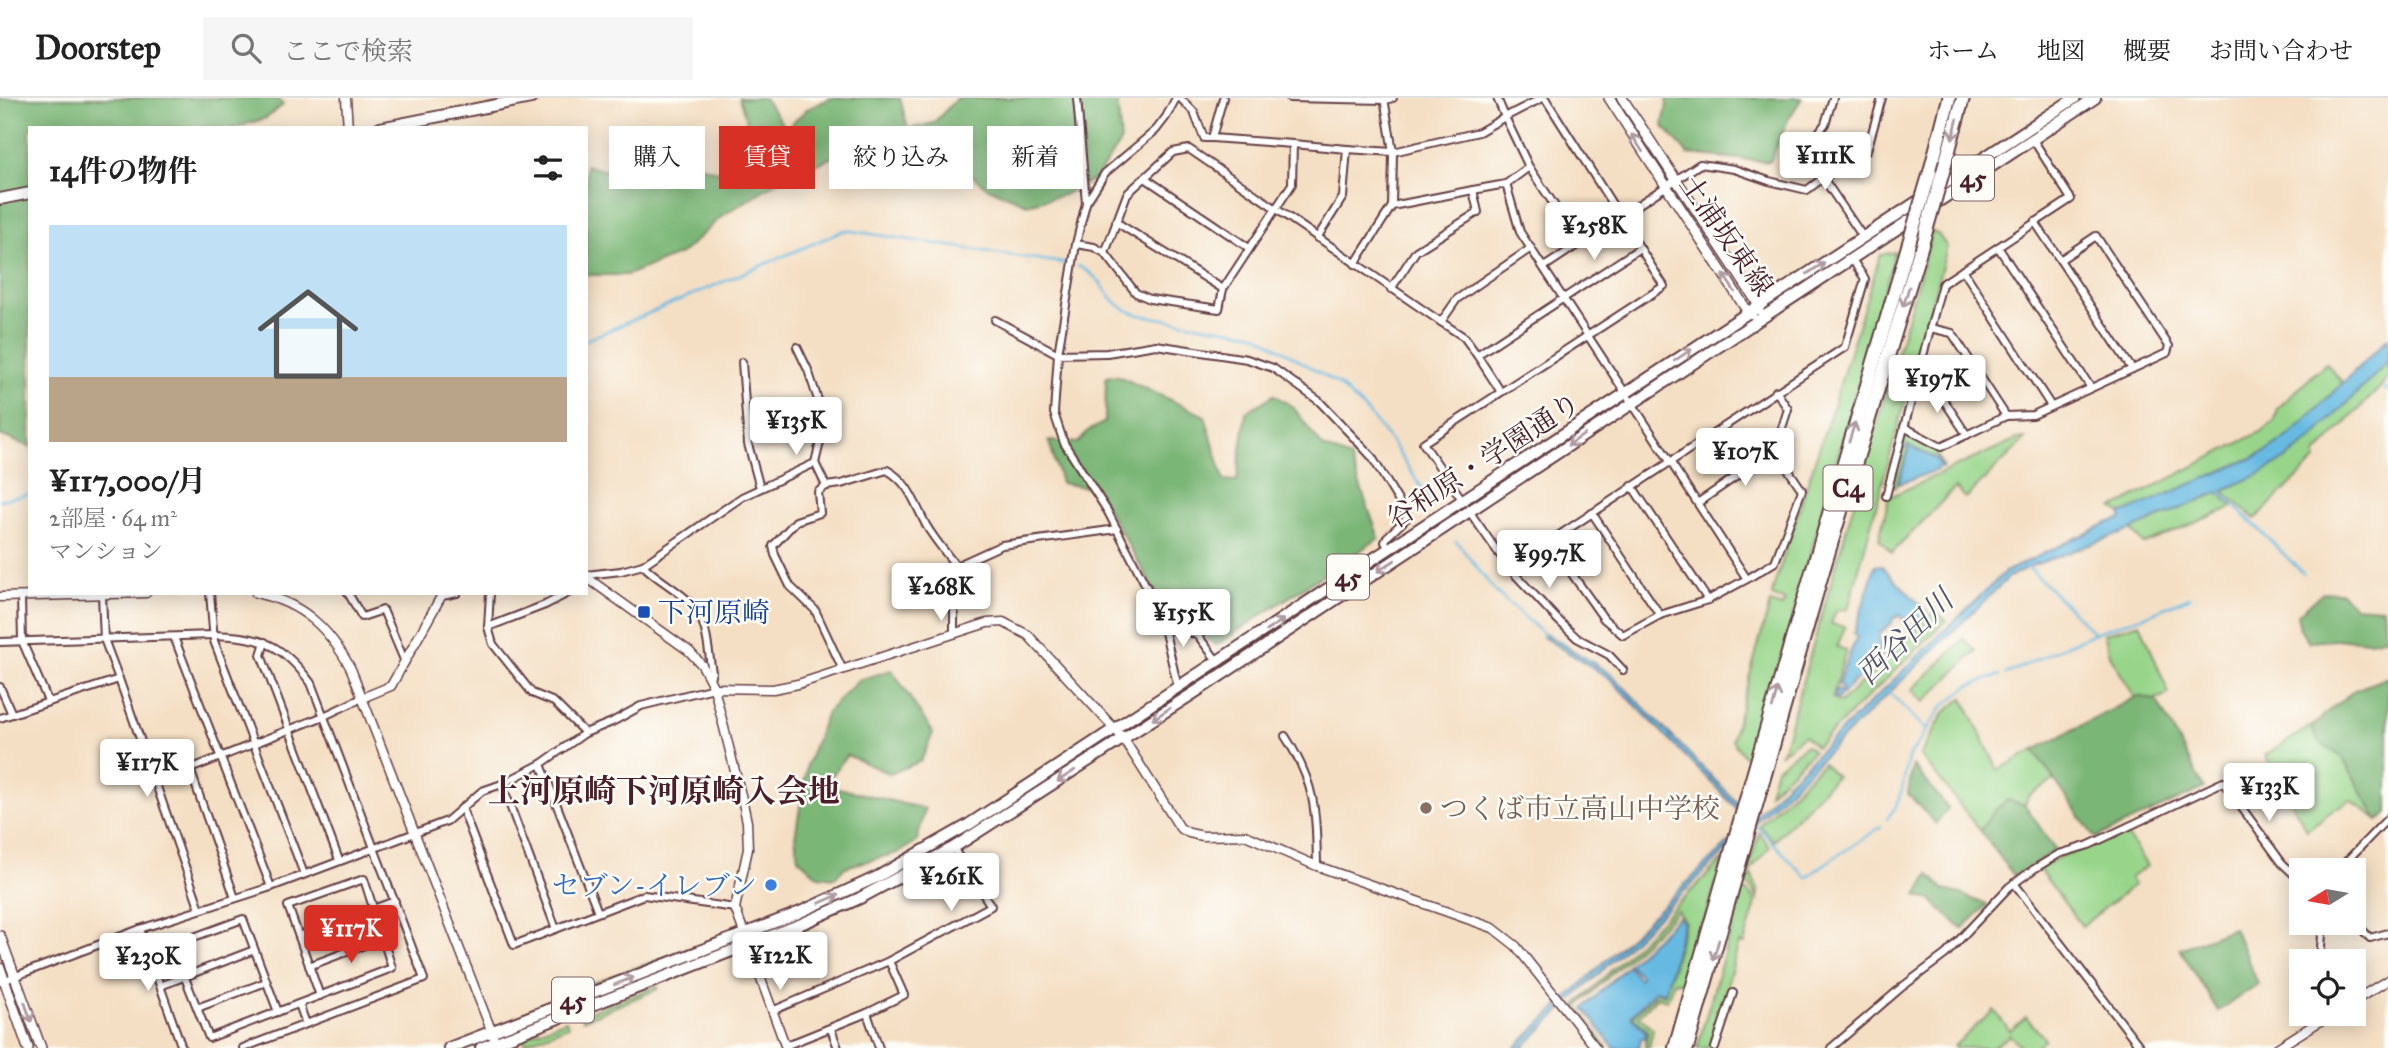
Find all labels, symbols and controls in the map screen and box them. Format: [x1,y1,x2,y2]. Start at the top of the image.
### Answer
search box [203,17,693,80]
text: Doorstep [35,28,161,68]
icon: search [227,29,265,67]
text: ここで検索 [283,35,413,67]
text: ホーム [1927,36,1999,66]
text: 地図 [2037,36,2085,66]
text: 概要 [2123,36,2171,66]
text: お問い合わせ [2209,36,2353,66]
one-way arrow [1948,118,1961,140]
chip: 購入 [609,126,705,189]
chip: 賃貸 [719,126,815,189]
chip: 絞り込み [829,126,973,189]
chip: 新着 [987,126,1083,189]
pin: ¥111K [1776,132,1874,192]
one-way arrow [1629,134,1644,153]
text: ¥111K [1796,141,1854,169]
icon: filters [529,149,567,187]
text: 14件の物件 [49,153,198,189]
road number: 45 [1952,156,1994,200]
street label: 土浦坂東線 [1672,168,1781,303]
pin: ¥258K [1545,202,1643,262]
text: ¥258K [1561,211,1627,239]
one-way arrow [1806,260,1825,275]
icon: home [245,271,371,397]
one-way arrow [1721,274,1736,293]
one-way arrow [1899,285,1912,307]
one-way arrow [1673,348,1693,362]
pin: ¥197K [1888,356,1986,415]
text: ¥197K [1905,364,1969,392]
street label: 谷和原・学園通り [1380,385,1587,536]
pin: ¥135K [747,398,845,457]
text: ¥135K [766,406,826,434]
one-way arrow [1847,422,1860,444]
pin: ¥107K [1696,428,1794,488]
one-way arrow [1567,433,1586,448]
text: ¥107K [1712,437,1778,465]
text: ¥117,000/月 [49,463,206,499]
road number: C4 [1824,466,1872,510]
text: 2部屋 · 64 m² [49,504,177,532]
pin: ¥99.7K [1492,531,1606,590]
text: マンション [49,537,163,565]
text: ¥99.7K [1513,539,1585,567]
road number: 45 [1327,555,1369,600]
one-way arrow [1377,559,1396,573]
pin: ¥268K [892,564,990,623]
text: ¥268K [908,572,974,600]
water label: 西谷田川 [1849,580,1963,692]
pin: ¥155K [1134,589,1232,649]
place label: 下河原崎 [658,595,770,630]
text: ¥155K [1152,598,1214,626]
marker: 下河原崎 [636,604,652,620]
one-way arrow [1265,618,1284,632]
one-way arrow [1770,687,1783,709]
one-way arrow [1152,707,1172,721]
pin: ¥117K [98,740,196,799]
text: ¥117K [116,748,178,776]
pin: ¥133K [2220,764,2318,823]
one-way arrow [1057,769,1076,783]
district label: 上河原崎下河原崎入会地 [488,772,840,811]
text: ¥133K [2240,772,2298,800]
place label: つくば市立高山中学校 [1440,791,1720,826]
marker: つくば市立高山中学校 [1418,800,1434,816]
pin: ¥261K [902,854,1000,913]
north arrow [2289,858,2366,934]
map controls [2289,858,2366,1026]
text: ¥261K [919,862,983,890]
place label: セブン-イレブン [552,868,757,903]
marker: セブン-イレブン [763,877,779,893]
one-way arrow [818,892,840,905]
pin: ¥117K [302,906,400,965]
text: ¥117K [320,914,382,942]
pin: ¥122K [731,932,829,992]
pin: ¥230K [99,934,197,993]
one-way arrow [1708,938,1721,960]
text: ¥122K [748,941,812,969]
text: ¥230K [115,942,181,970]
button: locate [2289,949,2366,1026]
one-way arrow [613,974,635,986]
road number: 45 [552,978,594,1023]
one-way arrow [23,1000,35,1022]

